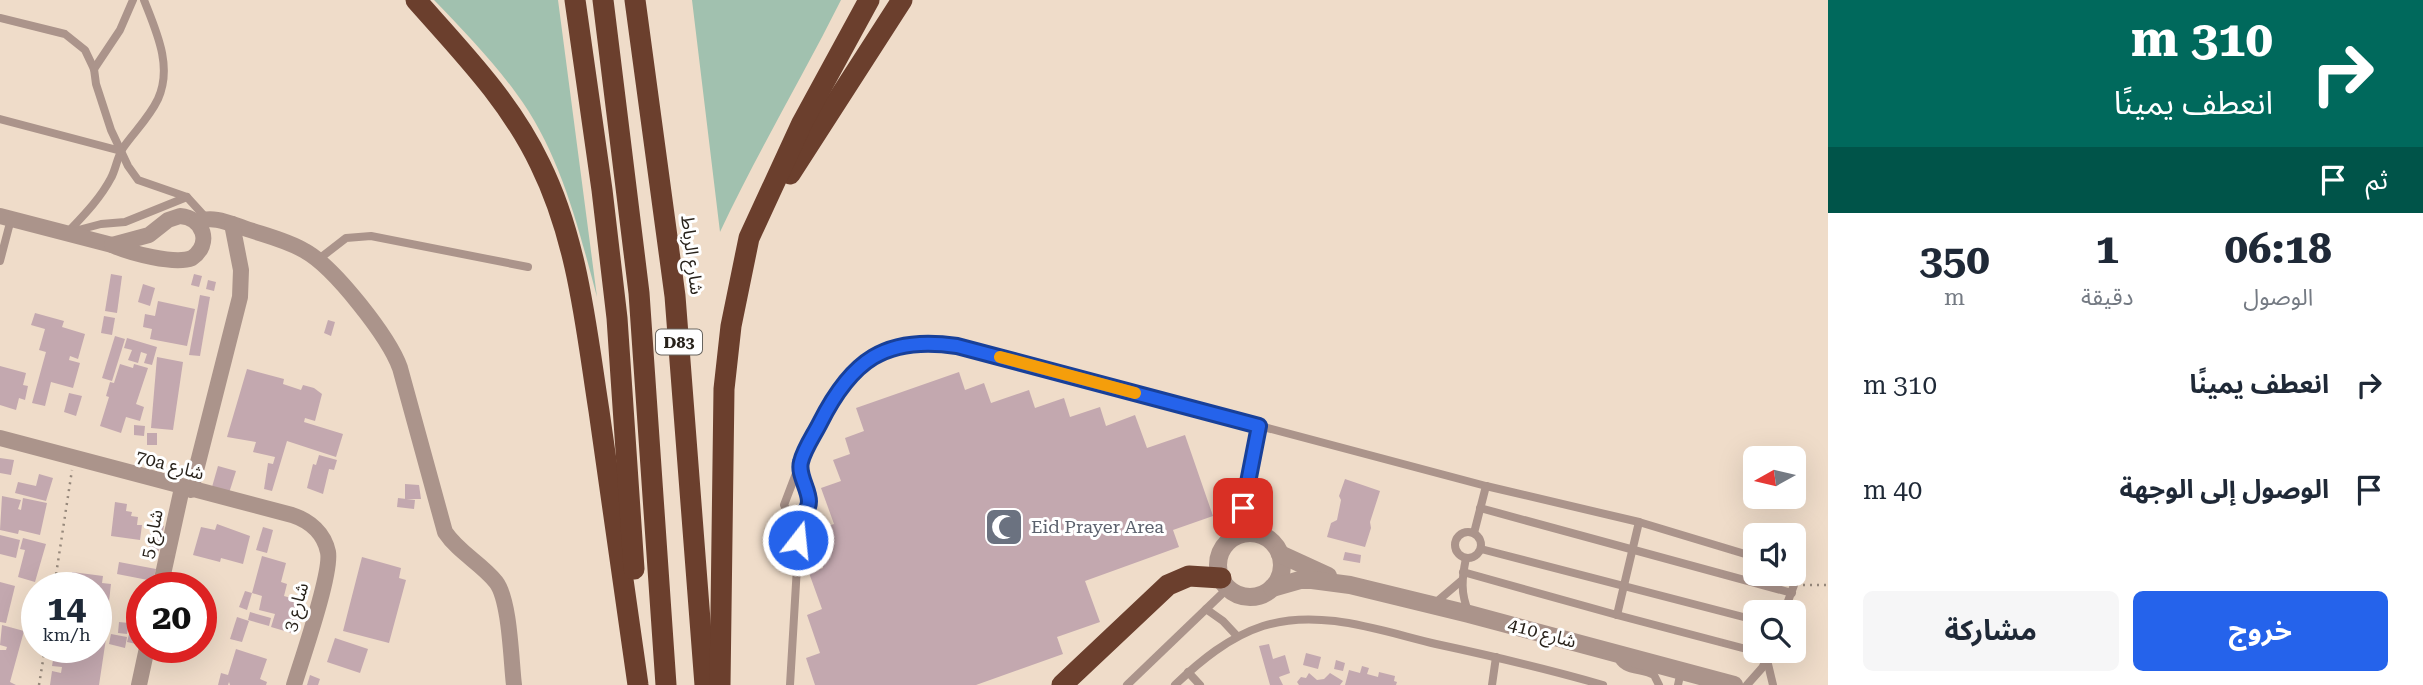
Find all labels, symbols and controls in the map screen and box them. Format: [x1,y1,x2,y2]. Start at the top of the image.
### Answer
text: 310 m [2131,11,2273,68]
icon: right [2297,28,2388,119]
text: انعطف يمينًا [2114,84,2273,122]
icon: arrive [2314,161,2352,199]
text: ثم [2366,165,2388,195]
street label: شارع الرباط [673,214,708,296]
text: 1 [2095,224,2119,273]
text: 06:18 [2225,224,2332,273]
text: 350 [1919,235,1990,284]
text: m [1944,284,1965,311]
text: دقيقة [2081,284,2133,311]
text: الوصول [2243,284,2313,311]
road number: D83 [656,330,702,354]
icon: right [2350,366,2388,404]
text: انعطف يمينًا [2189,369,2329,399]
text: 310 m [1863,370,1937,400]
street label: 70a شارع [133,445,206,488]
north arrow [1743,446,1806,509]
map controls [1743,446,1806,663]
icon: arrive [2350,471,2388,509]
text: الوصول إلى الوجهة [2120,474,2329,504]
text: 40 m [1863,475,1922,505]
pin [1213,478,1273,538]
icon: arrive [1224,489,1262,527]
position arrow [761,503,835,577]
mosque icon: Eid Prayer Area [983,506,1025,548]
street label: شارع 5 [136,507,171,561]
place label: Eid Prayer Area [1031,516,1164,537]
button: sound [1743,523,1806,586]
speed limit sign: 20 [126,572,217,663]
street label: شارع 3 [279,580,316,635]
text: 14 [47,588,86,629]
button: مشاركة [1863,591,2119,671]
button: خروج [2133,591,2388,671]
button: search [1743,600,1806,663]
street label: شارع 410 [1505,613,1579,656]
text: km/h [42,624,91,645]

